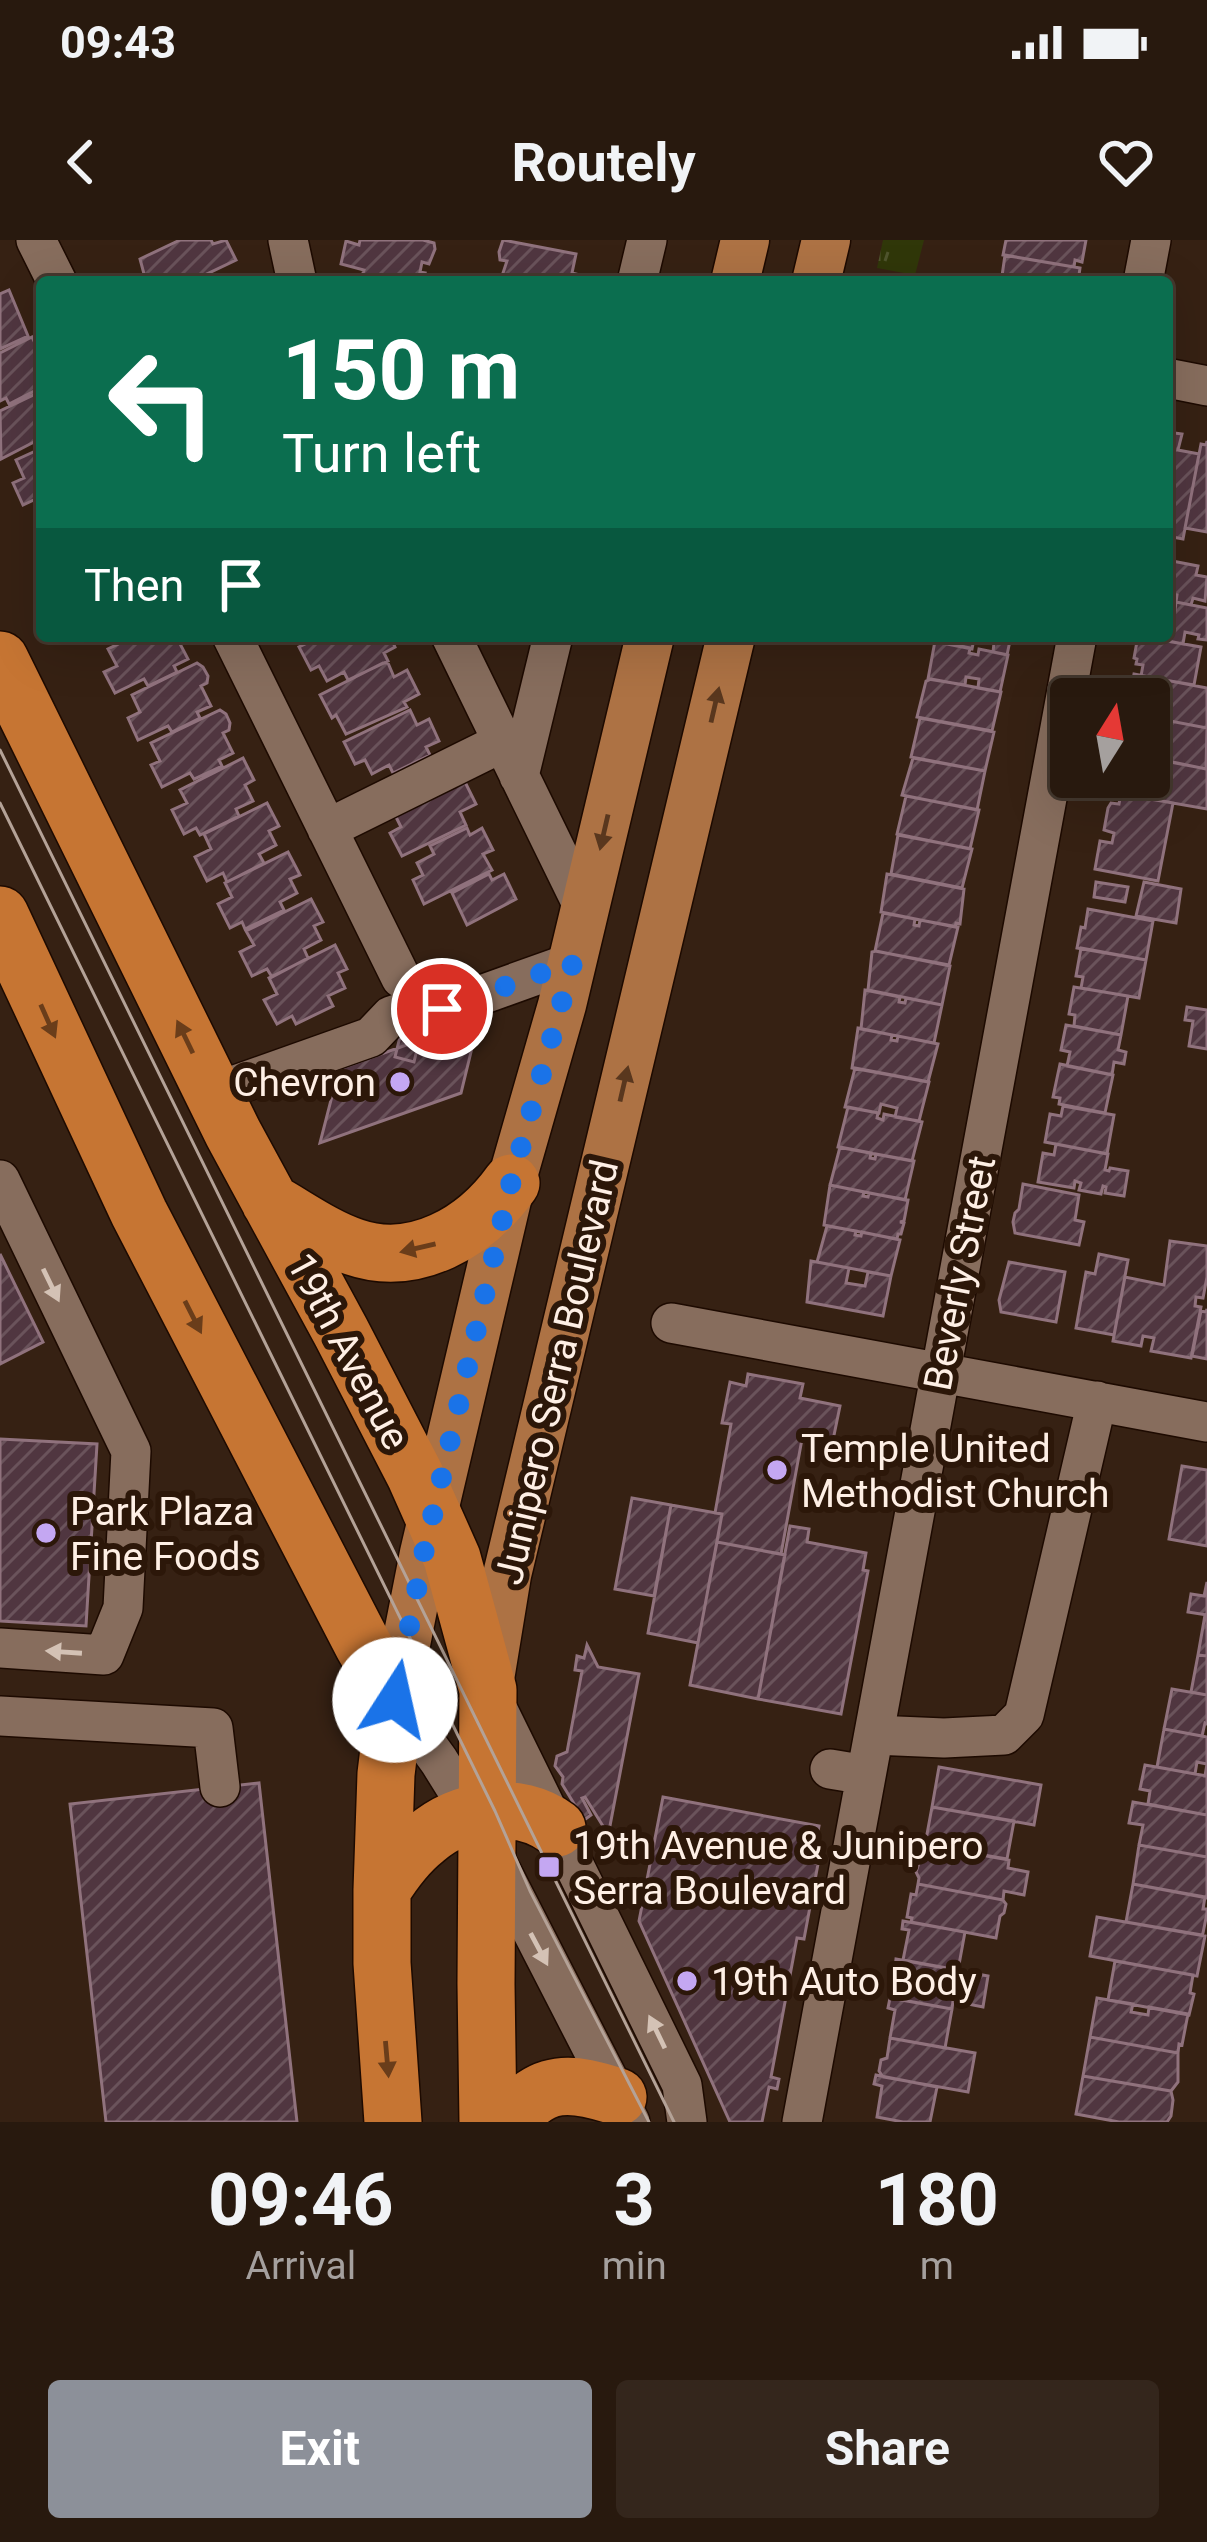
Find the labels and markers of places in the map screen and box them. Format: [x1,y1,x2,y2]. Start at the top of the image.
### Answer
pin [391,958,493,1060]
place label: Chevron [233,1060,376,1106]
marker: Chevron [387,1069,413,1095]
place label: Temple United Methodist Church [801,1426,1109,1517]
marker: Temple United Methodist Church [764,1457,790,1483]
place label: Park Plaza Fine Foods [70,1489,261,1580]
marker: Park Plaza Fine Foods [33,1520,59,1546]
place label: 19th Avenue & Junipero Serra Boulevard [573,1823,984,1914]
marker: 19th Avenue & Junipero Serra Boulevard [536,1854,562,1880]
place label: 19th Auto Body [711,1959,977,2005]
marker: 19th Auto Body [674,1968,700,1994]

